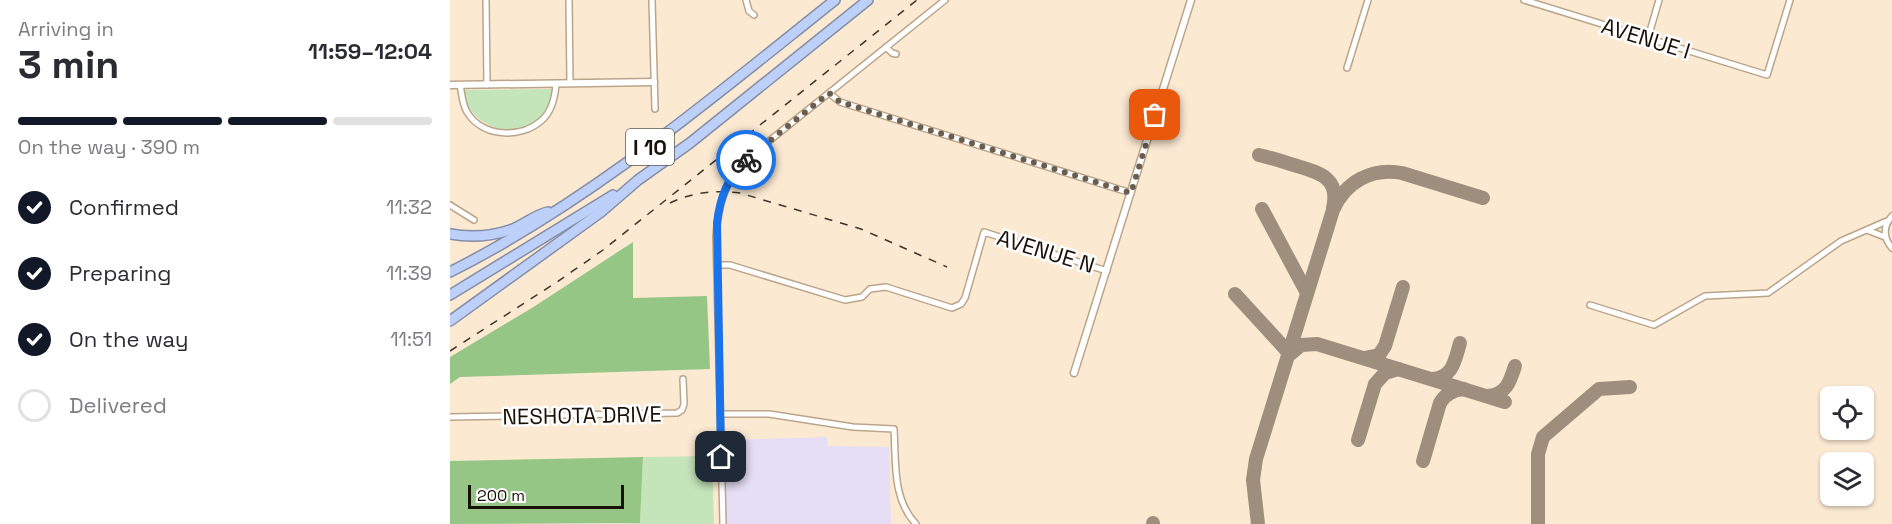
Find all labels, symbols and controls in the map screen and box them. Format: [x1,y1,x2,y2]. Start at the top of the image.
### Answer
street label: AVENUE I [1598,11,1694,65]
text: Arriving in [18,16,114,42]
text: 11:59–12:04 [308,37,432,65]
text: 3 min [18,40,119,89]
pin [1129,89,1180,140]
icon: bag [1138,98,1171,131]
road number: I 10 [626,129,674,165]
courier [716,130,776,190]
text: On the way · 390 m [18,134,200,160]
icon: bike [730,144,763,177]
icon: check [18,191,51,224]
text: Confirmed [69,193,179,221]
text: 11:32 [386,194,432,220]
street label: AVENUE N [994,223,1098,279]
icon: check [18,257,51,290]
text: Preparing [69,259,171,287]
text: 11:39 [386,260,432,286]
icon: check [18,323,51,356]
text: On the way [69,325,188,353]
text: 11:51 [390,326,432,352]
map controls [1820,386,1874,506]
button: locate [1820,386,1874,440]
text: Delivered [69,391,167,419]
street label: NESHOTA DRIVE [502,400,662,430]
pin [695,431,746,482]
icon: home [704,440,737,473]
button: layers [1820,452,1874,506]
scale bar [468,482,624,510]
text: 200 m [477,485,525,506]

